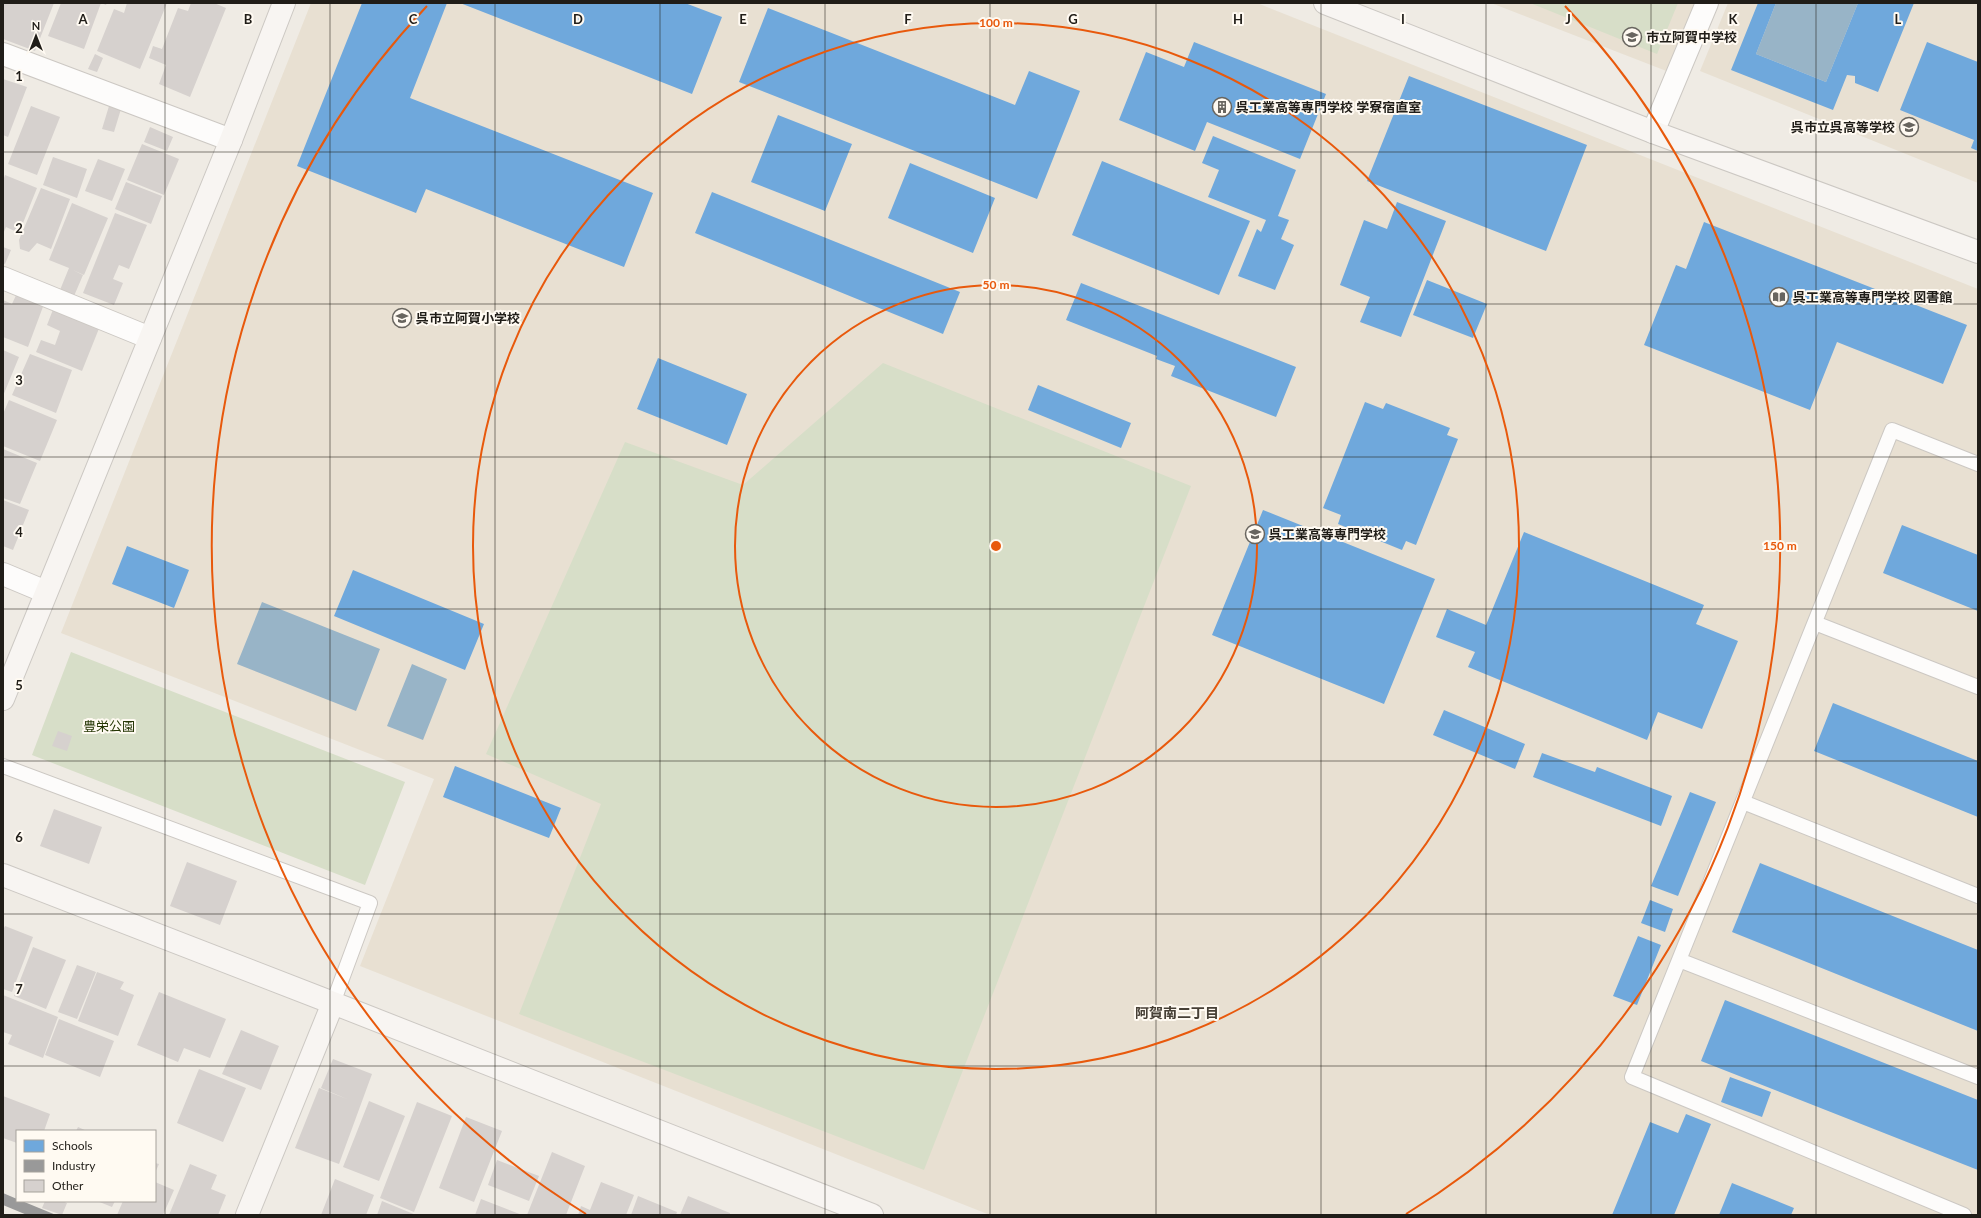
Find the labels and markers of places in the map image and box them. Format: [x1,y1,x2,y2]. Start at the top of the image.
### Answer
school or university icon: 市立阿賀中学校 [1621,26,1643,48]
place label: 市立阿賀中学校 [1646,29,1737,45]
building icon: 呉工業高等専門学校 学寮宿直室 [1211,96,1233,118]
place label: 呉工業高等専門学校 学寮宿直室 [1236,99,1421,115]
school or university icon: 呉市立呉高等学校 [1898,116,1920,138]
place label: 呉市立呉高等学校 [1791,119,1895,135]
library icon: 呉工業高等専門学校 図書館 [1768,286,1790,308]
place label: 呉工業高等専門学校 図書館 [1793,289,1952,305]
school or university icon: 呉市立阿賀小学校 [391,307,413,329]
place label: 呉市立阿賀小学校 [416,310,520,326]
school or university icon: 呉工業高等専門学校 [1244,523,1266,545]
place label: 呉工業高等専門学校 [1269,526,1386,542]
centre of rings [989,539,1003,553]

